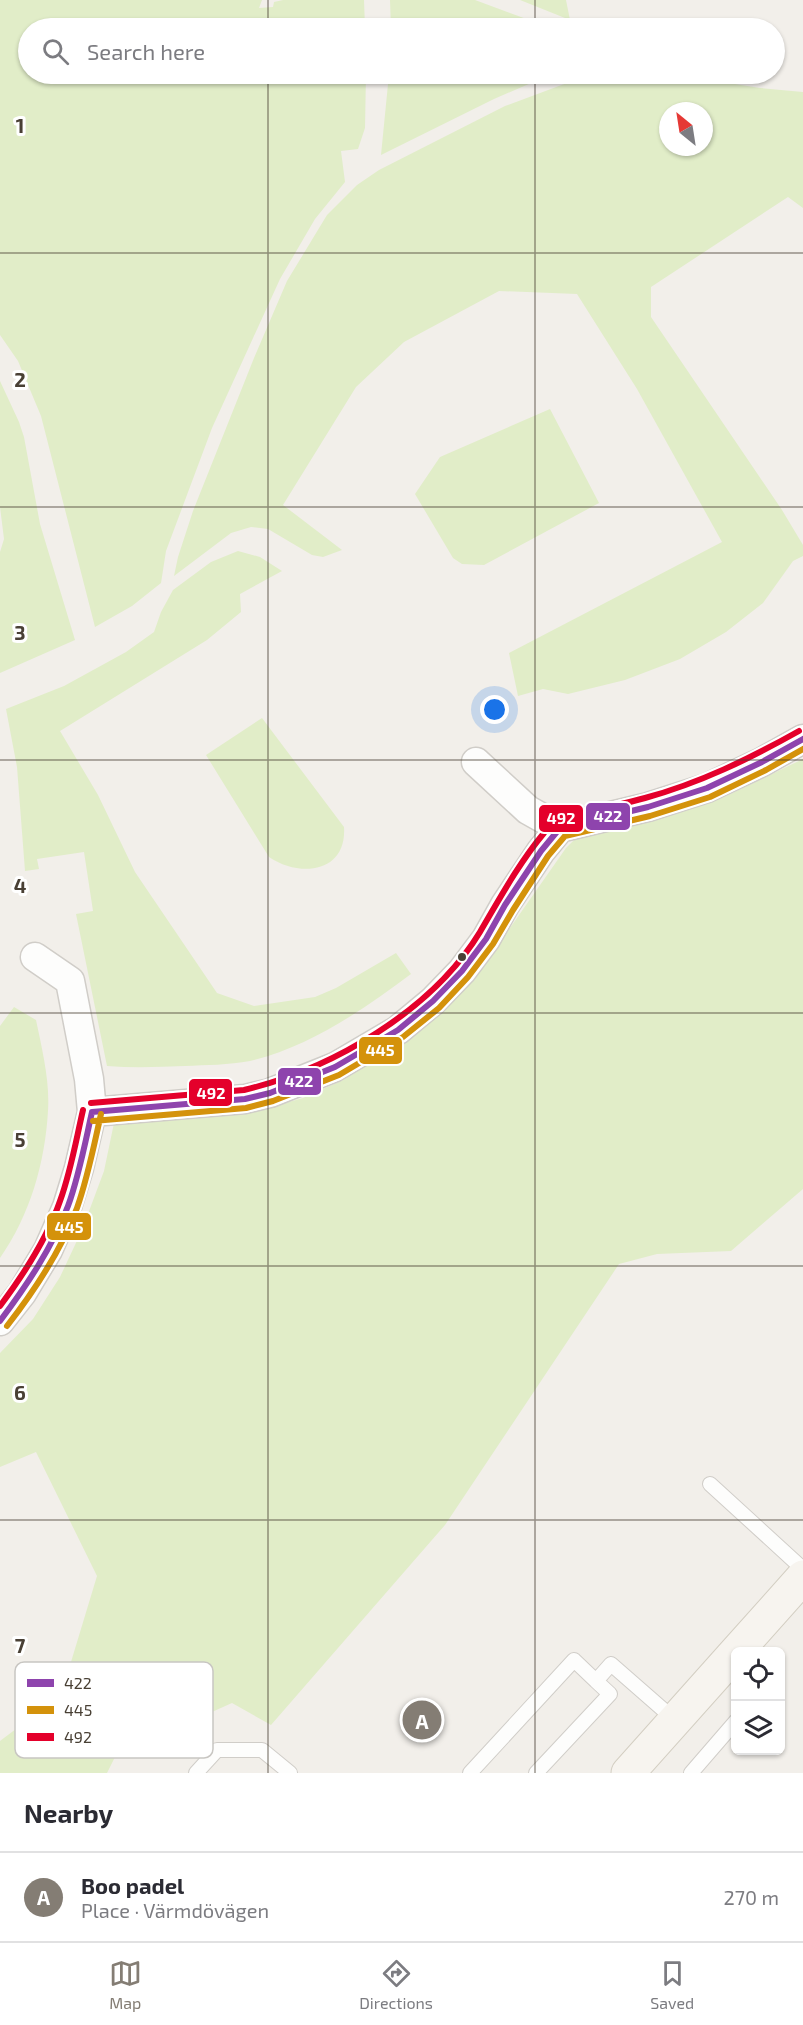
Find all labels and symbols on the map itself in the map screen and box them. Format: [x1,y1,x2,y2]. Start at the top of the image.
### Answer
north arrow [659,102,713,156]
text: 1 [16,113,24,137]
text: 2 [14,367,26,391]
text: 3 [14,620,26,644]
your location [480,695,509,724]
line badge: 422 [585,802,631,831]
line badge: 492 [538,804,584,833]
text: 422 [594,806,622,825]
text: 492 [547,808,575,827]
text: 4 [14,873,27,897]
unlabelled marker [456,951,468,963]
line badge: 445 [358,1036,403,1065]
text: 445 [365,1040,395,1059]
line badge: 422 [277,1067,322,1096]
text: 422 [285,1071,313,1090]
line badge: 492 [188,1078,233,1107]
text: 492 [197,1083,225,1102]
text: 5 [14,1127,26,1151]
line badge: 445 [46,1212,92,1241]
text: 445 [54,1217,84,1236]
text: 6 [14,1380,26,1404]
text: 7 [15,1633,26,1657]
legend [15,1662,213,1758]
text: 422 [64,1673,92,1692]
pin: A [402,1698,442,1742]
text: 445 [64,1700,92,1719]
text: 492 [64,1727,92,1746]

